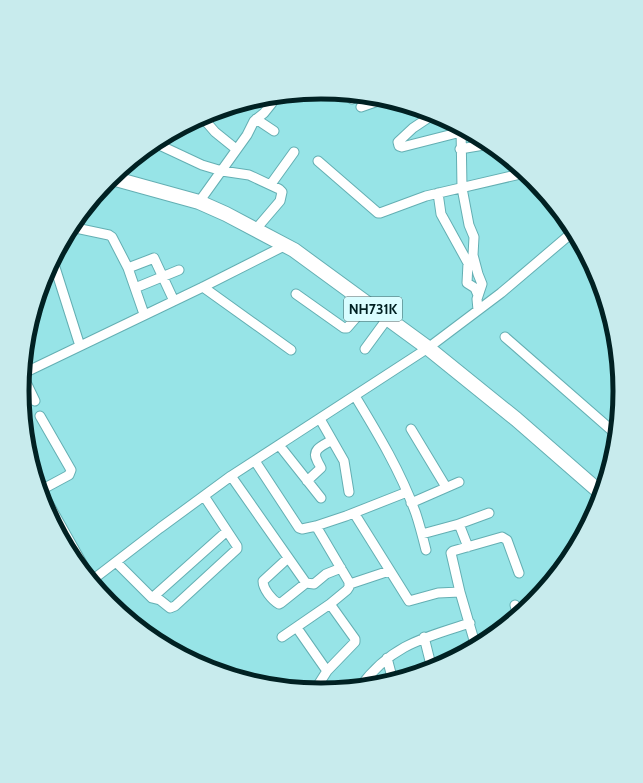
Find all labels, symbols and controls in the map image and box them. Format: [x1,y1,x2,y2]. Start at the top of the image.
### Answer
road number: NH731K [344,297,402,321]

